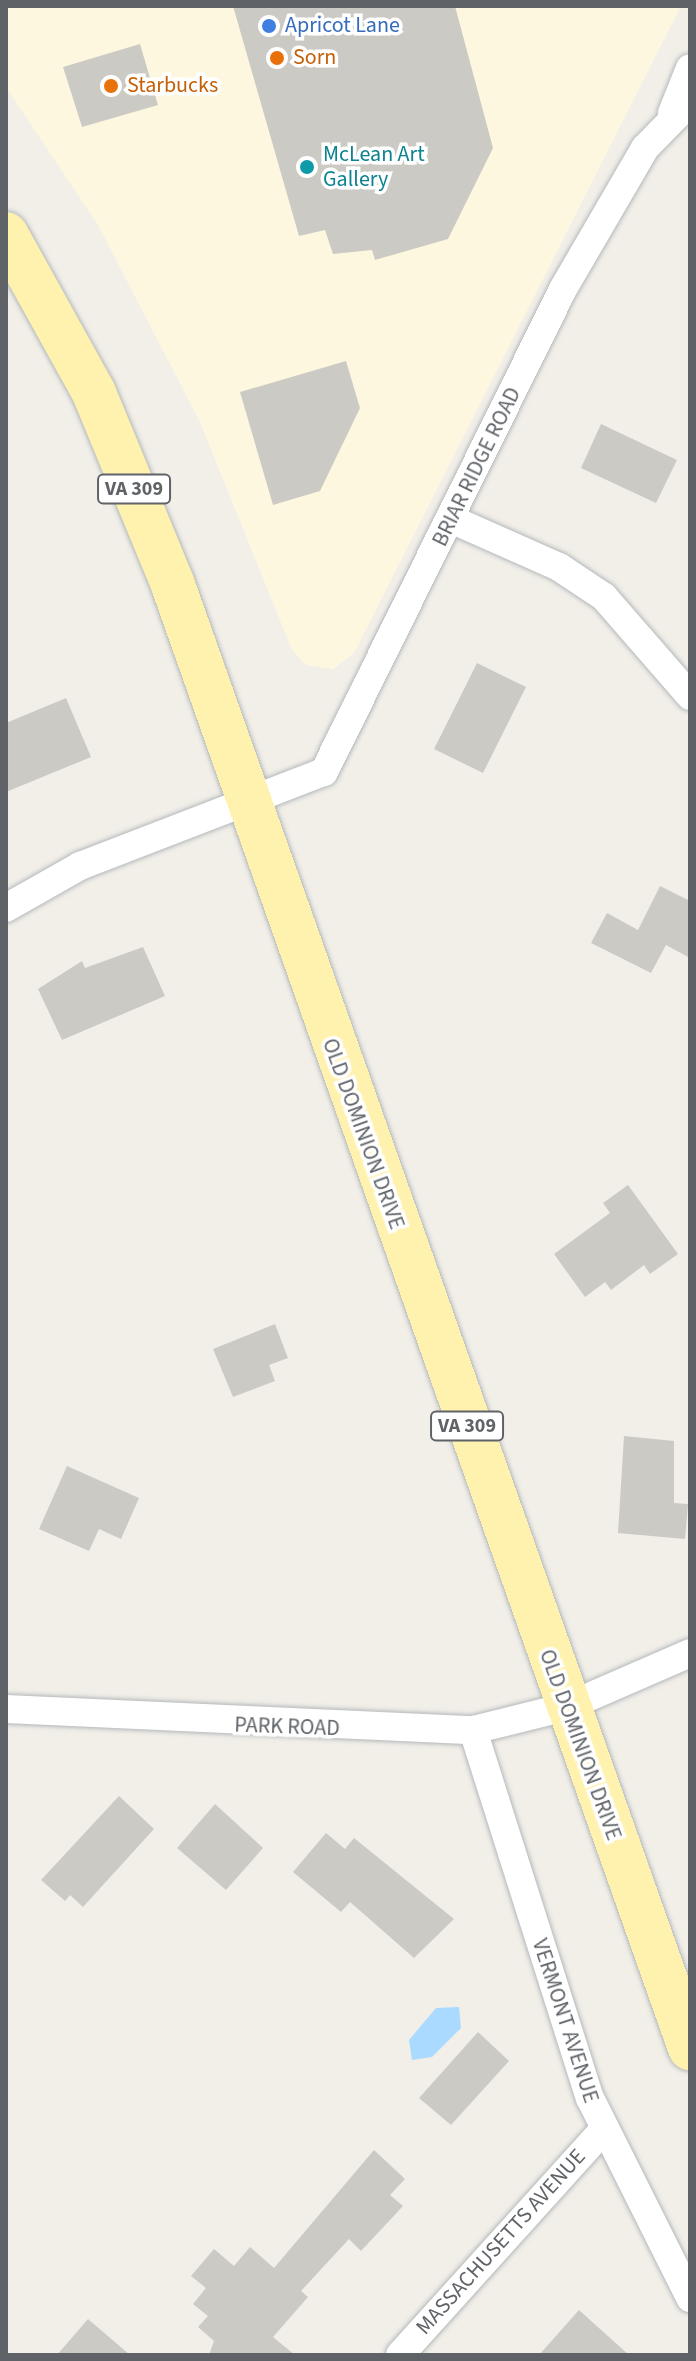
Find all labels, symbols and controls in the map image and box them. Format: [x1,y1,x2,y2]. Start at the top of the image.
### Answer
place label: Apricot Lane [285,13,400,39]
marker: Apricot Lane [260,17,278,35]
place label: Sorn [293,45,336,71]
marker: Sorn [268,49,286,67]
place label: Starbucks [127,73,218,99]
marker: Starbucks [102,77,120,95]
place label: McLean Art Gallery [323,141,425,192]
marker: McLean Art Gallery [298,158,316,176]
street label: BRIAR RIDGE ROAD [427,383,527,551]
road number: VA 309 [96,473,172,505]
street label: OLD DOMINION DRIVE [316,1035,410,1233]
road number: VA 309 [429,1410,505,1442]
street label: OLD DOMINION DRIVE [533,1646,627,1844]
street label: PARK ROAD [234,1712,340,1742]
street label: VERMONT AVENUE [526,1936,604,2106]
street label: MASSACHUSETTS AVENUE [411,2144,591,2340]

